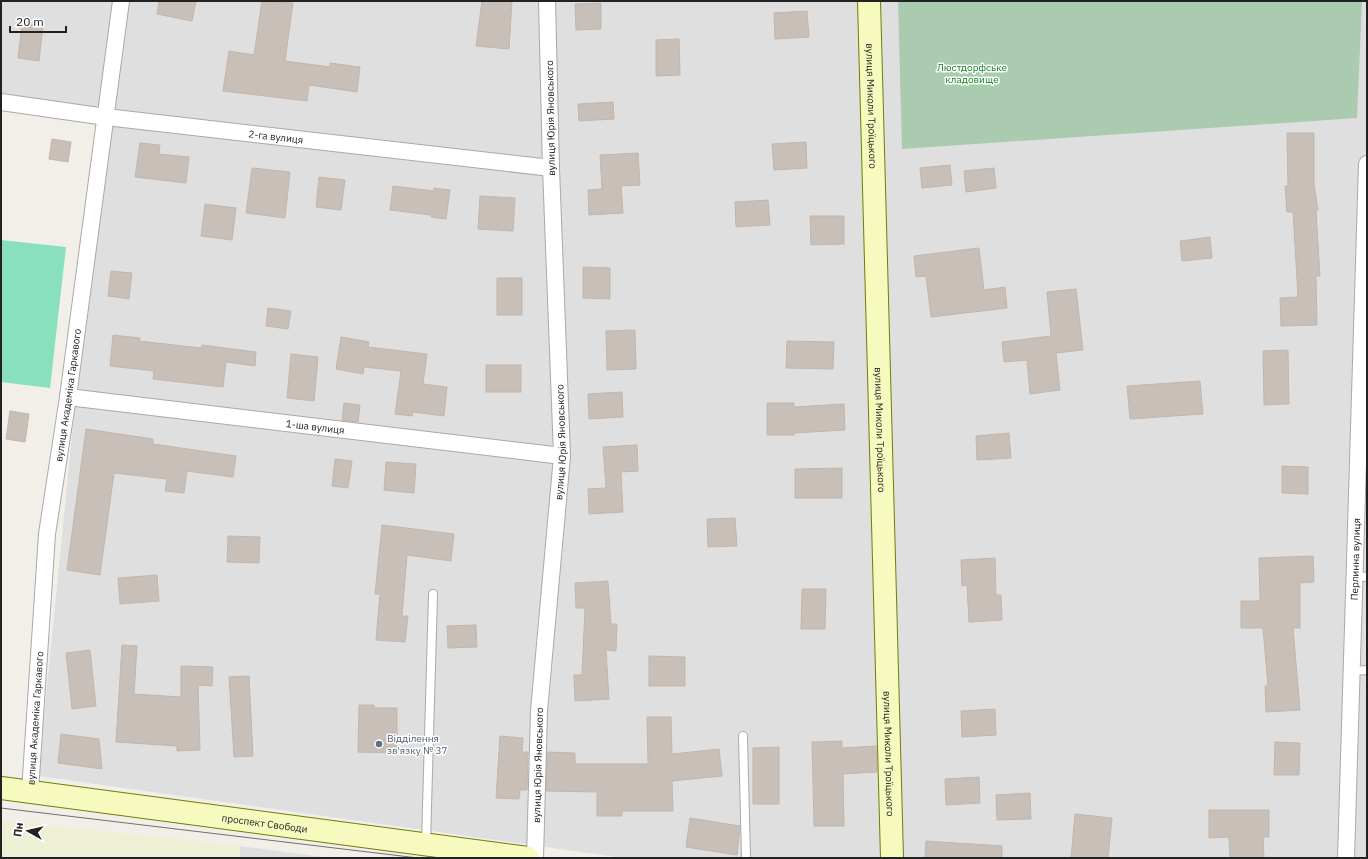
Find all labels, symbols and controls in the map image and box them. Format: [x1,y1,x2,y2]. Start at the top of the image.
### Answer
scale bar [10,8,66,34]
text: 20 m [16,14,44,29]
street label: вулиця Миколи Троїцького [863,43,880,169]
street label: вулиця Юрія Яновського [543,60,558,176]
park label: Люстдорфське кладовище [937,61,1008,86]
street label: 2-га вулиця [248,127,304,147]
street label: вулиця Академіка Гаркавого [52,328,84,463]
street label: вулиця Миколи Троїцького [872,367,888,493]
street label: вулиця Юрія Яновського [552,384,569,500]
street label: 1-ша вулиця [285,417,345,437]
street label: Перлинна вулиця [1348,518,1363,601]
street label: вулиця Академіка Гаркавого [24,650,46,786]
street label: вулиця Миколи Троїцького [881,691,897,817]
street label: вулиця Юрія Яновського [530,706,546,823]
place label: Відділення зв'язку № 37 [387,732,448,757]
marker: Відділення зв'язку № 37 [374,739,384,749]
north arrow [8,811,48,851]
street label: проспект Свободи [221,811,309,836]
text: Пн [10,821,26,838]

